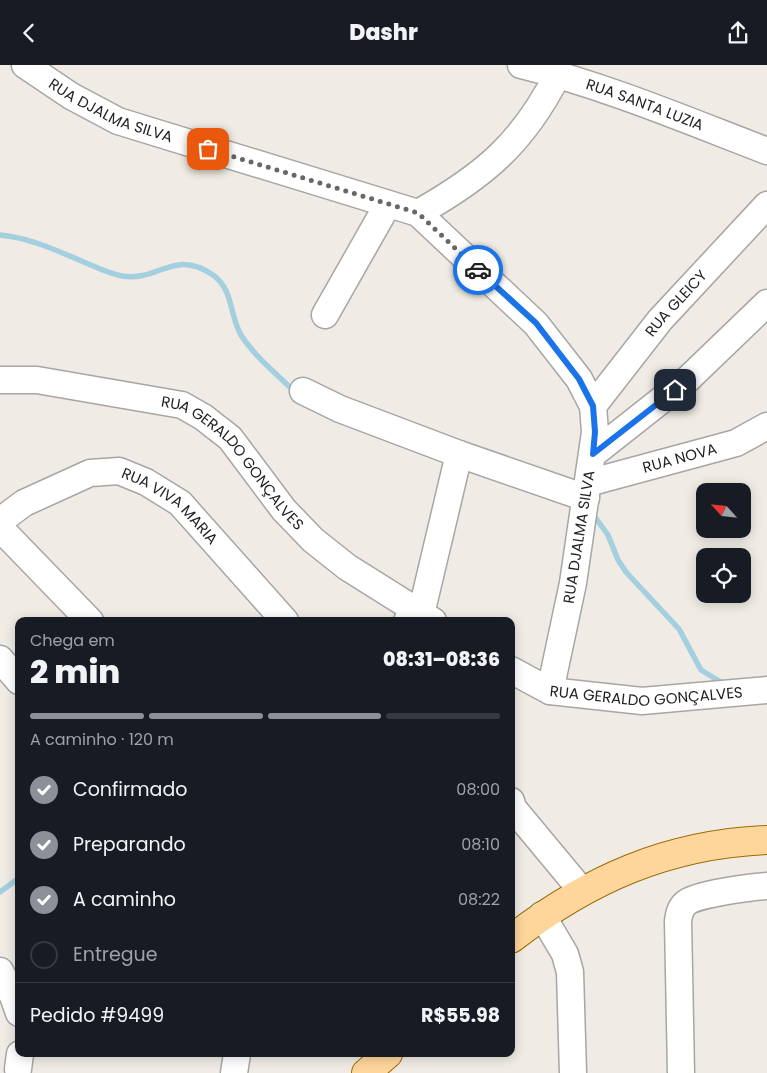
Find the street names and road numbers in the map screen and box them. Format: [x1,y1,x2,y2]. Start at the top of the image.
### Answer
street label: RUA DJALMA SILVA [45,73,175,147]
street label: RUA SANTA LUZIA [583,73,707,135]
street label: RUA GLEICY [640,265,712,341]
street label: RUA GERALDO GONÇALVES [160,391,309,534]
street label: RUA NOVA [640,438,719,478]
street label: RUA VIVA MARIA [119,462,223,549]
street label: RUA DJALMA SILVA [558,469,599,605]
street label: RUA GERALDO GONÇALVES [549,680,744,711]

